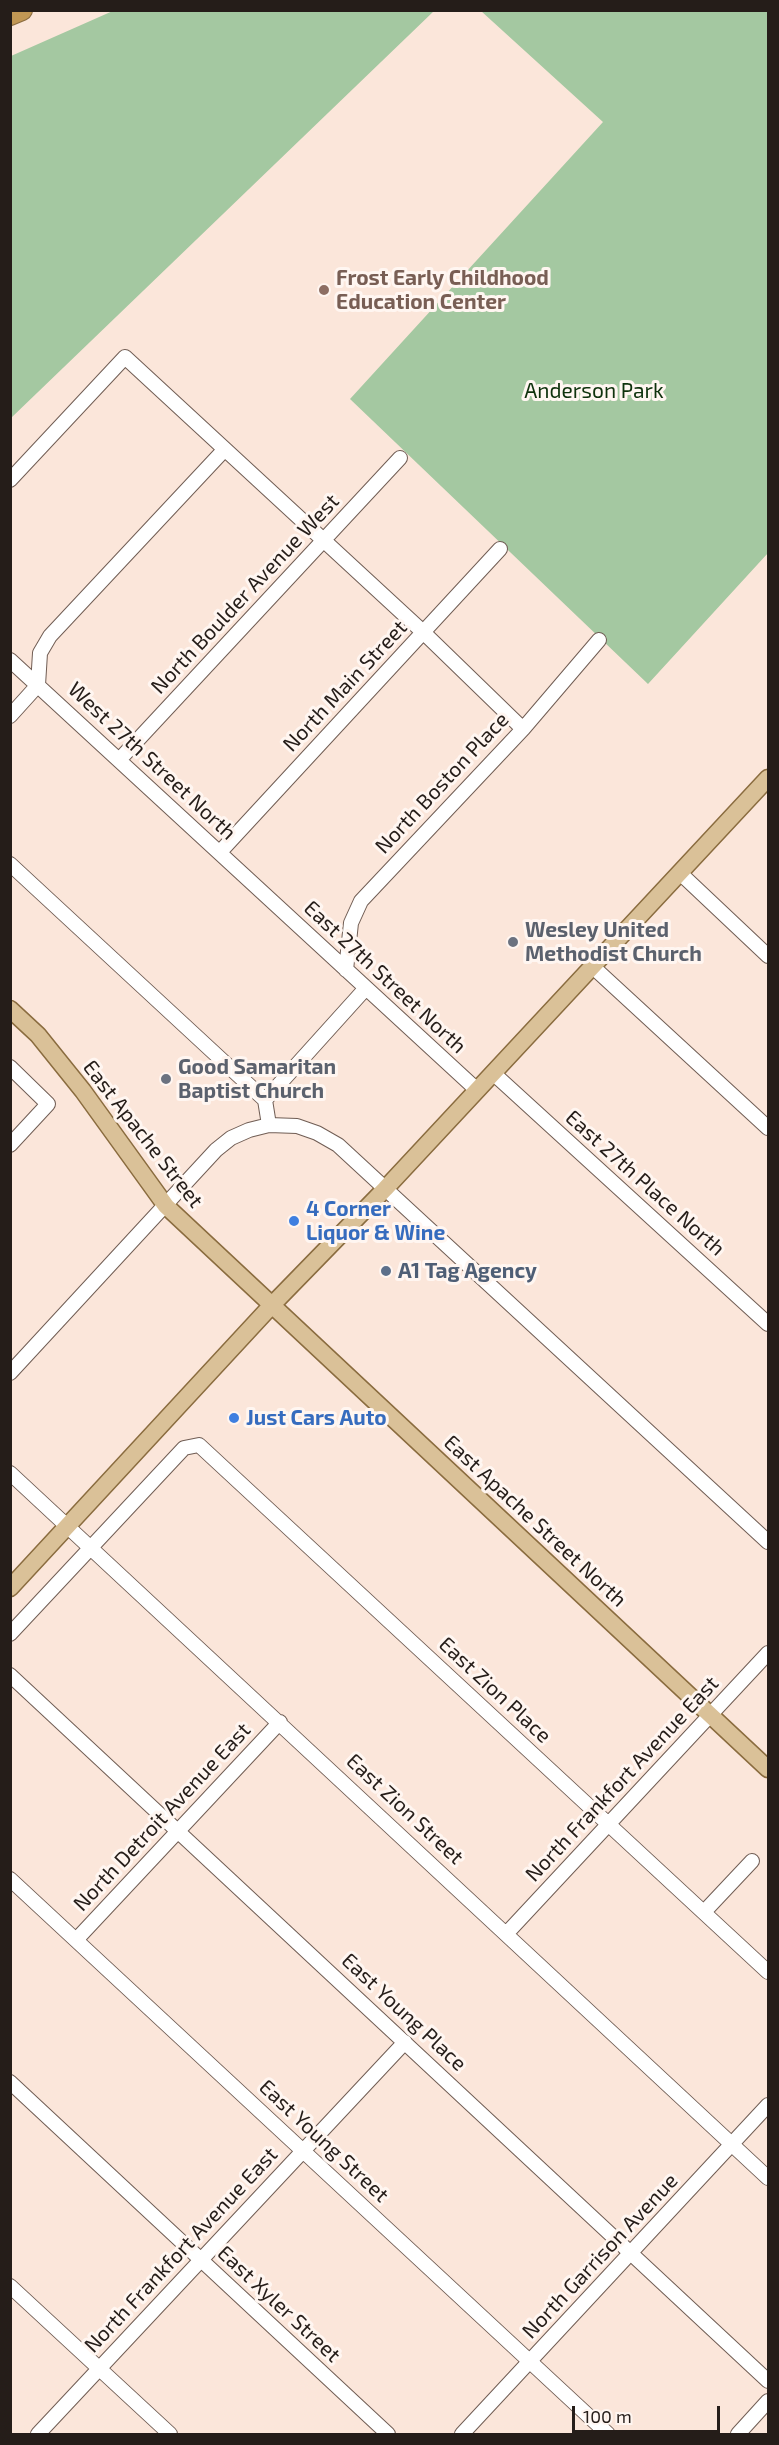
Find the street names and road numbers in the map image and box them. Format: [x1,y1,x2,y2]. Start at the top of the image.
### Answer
street label: North Boulder Avenue West [146,489,344,699]
street label: North Main Street [278,615,412,757]
street label: West 27th Street North [63,677,241,845]
street label: North Boston Place [370,707,514,859]
street label: East 27th Street North [299,895,471,1059]
street label: East Apache Street [78,1055,208,1213]
street label: East 27th Place North [560,1105,730,1261]
street label: East Apache Street North [439,1430,631,1612]
street label: East Zion Place [434,1632,556,1748]
street label: North Frankfort Avenue East [520,1671,724,1887]
street label: North Detroit Avenue East [68,1718,256,1916]
street label: East Zion Street [341,1748,469,1870]
street label: East Young Place [336,1948,472,2076]
street label: East Young Street [254,2074,394,2208]
street label: North Frankfort Avenue East [79,2142,283,2358]
street label: North Garrison Avenue [517,2168,683,2344]
street label: East Xyler Street [212,2241,346,2367]

